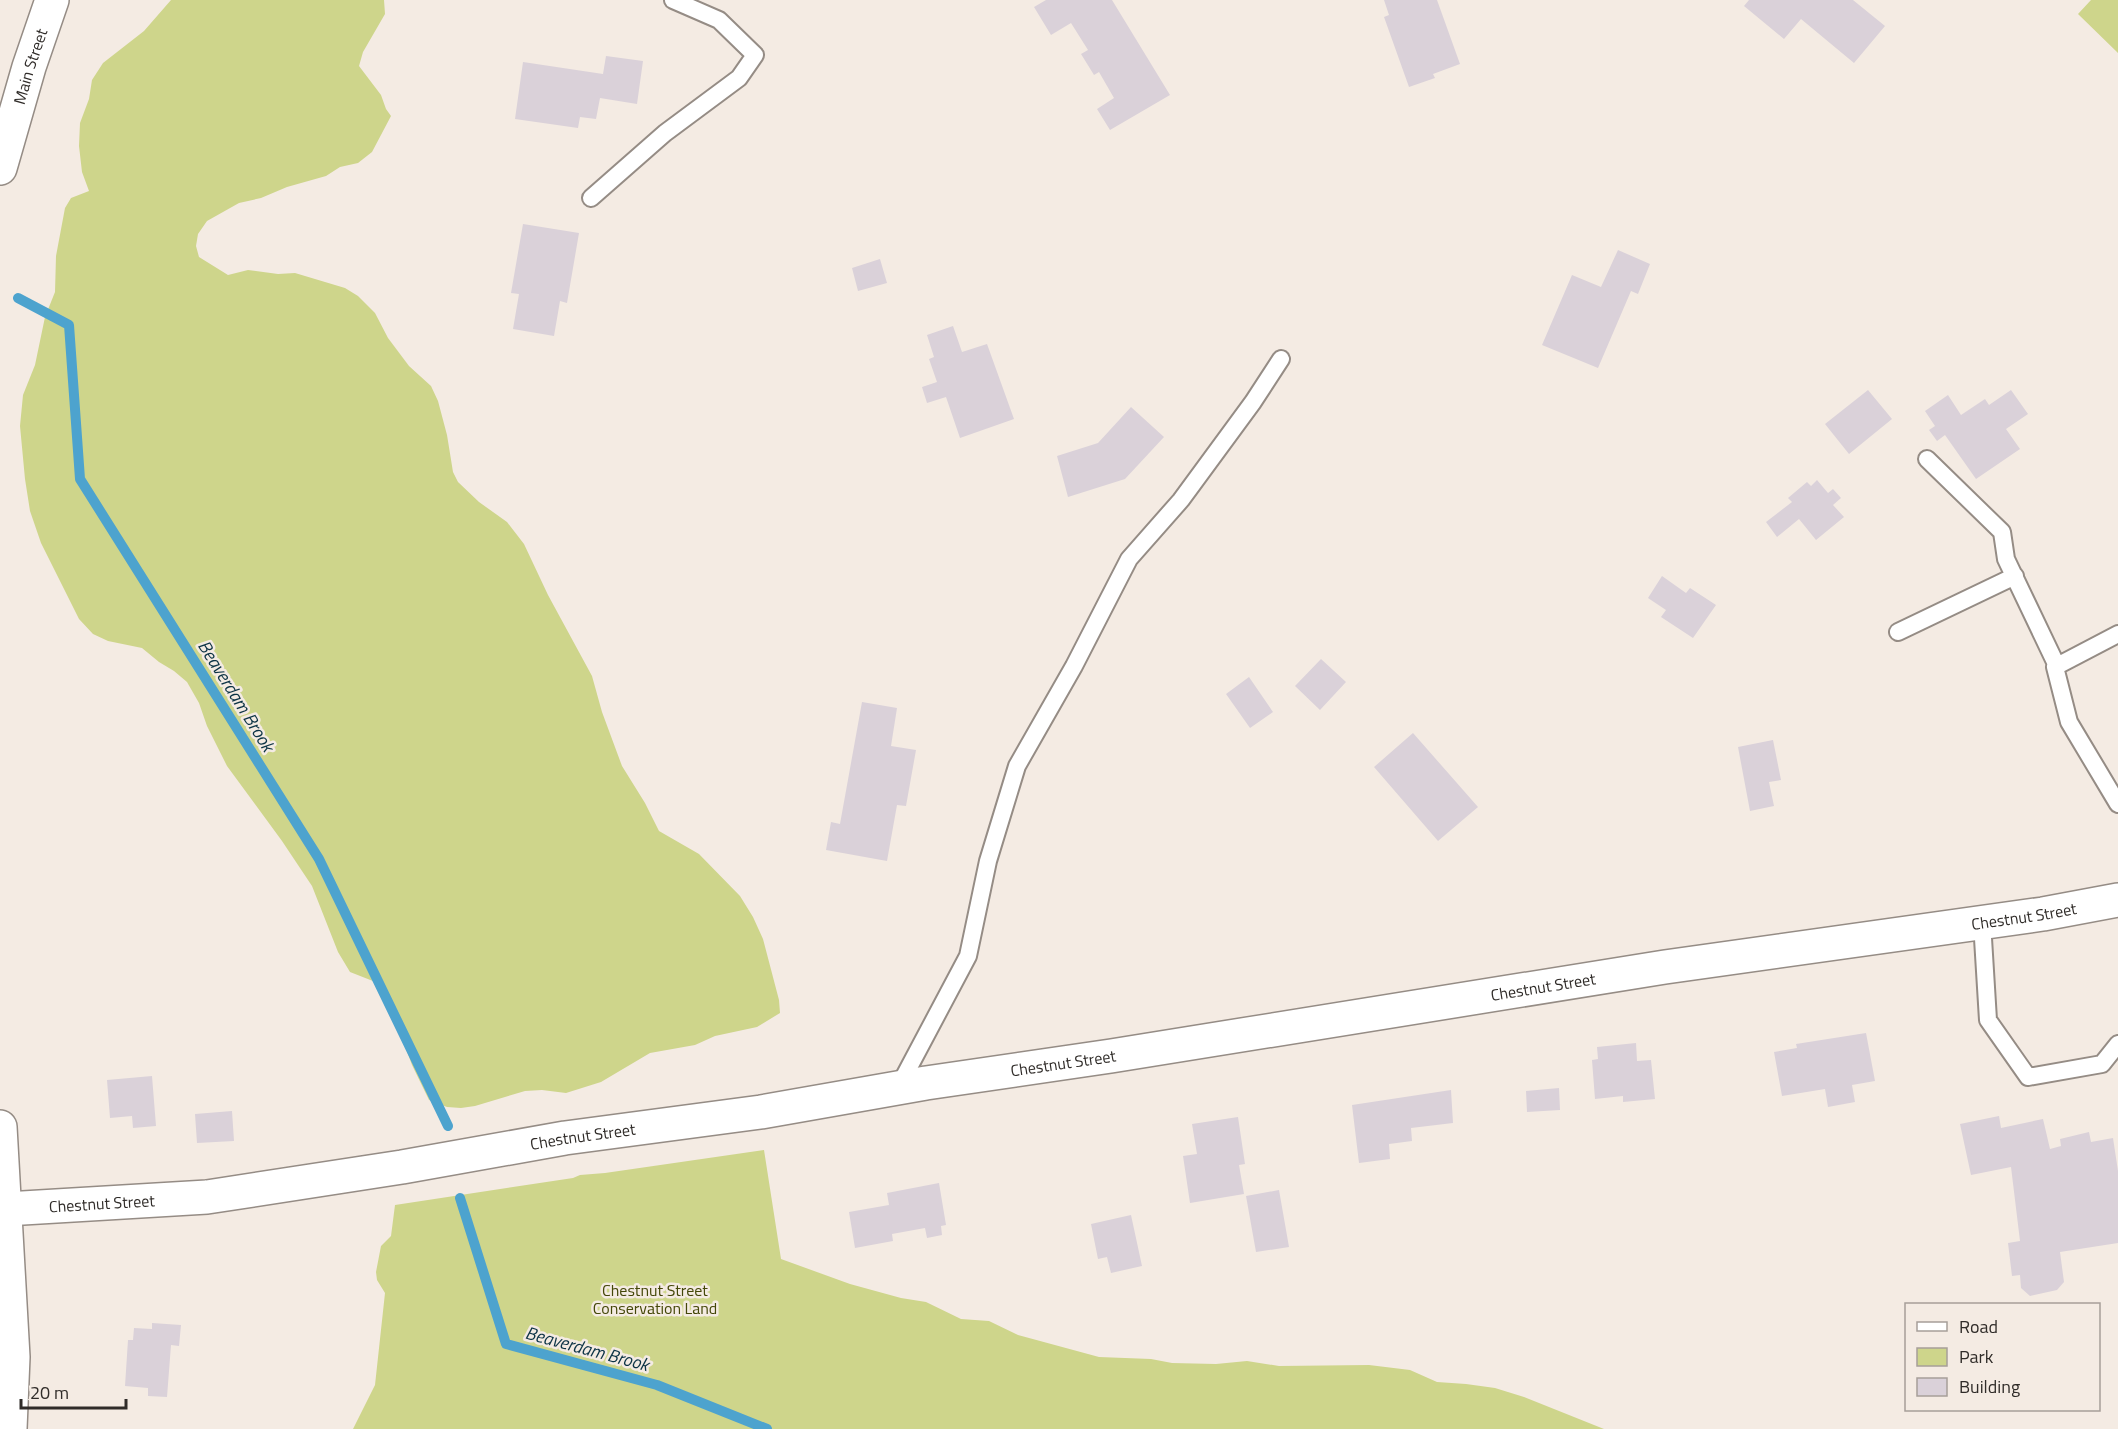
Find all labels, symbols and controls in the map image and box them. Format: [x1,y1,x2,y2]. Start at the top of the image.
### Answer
street label: Main Street [7,25,54,107]
water label: Beaverdam Brook [191,635,283,758]
street label: Chestnut Street [1970,896,2079,936]
street label: Chestnut Street [1489,966,1598,1007]
street label: Chestnut Street [1009,1043,1118,1083]
street label: Chestnut Street [528,1117,637,1156]
street label: Chestnut Street [48,1188,156,1218]
park label: Chestnut Street Conservation Land [593,1278,717,1320]
legend [1905,1303,2100,1411]
text: Road [1959,1313,1998,1340]
water label: Beaverdam Brook [522,1319,654,1378]
text: Park [1959,1343,1994,1370]
scale bar [21,1372,126,1410]
text: Building [1959,1373,2020,1400]
text: 20 m [30,1379,69,1406]

